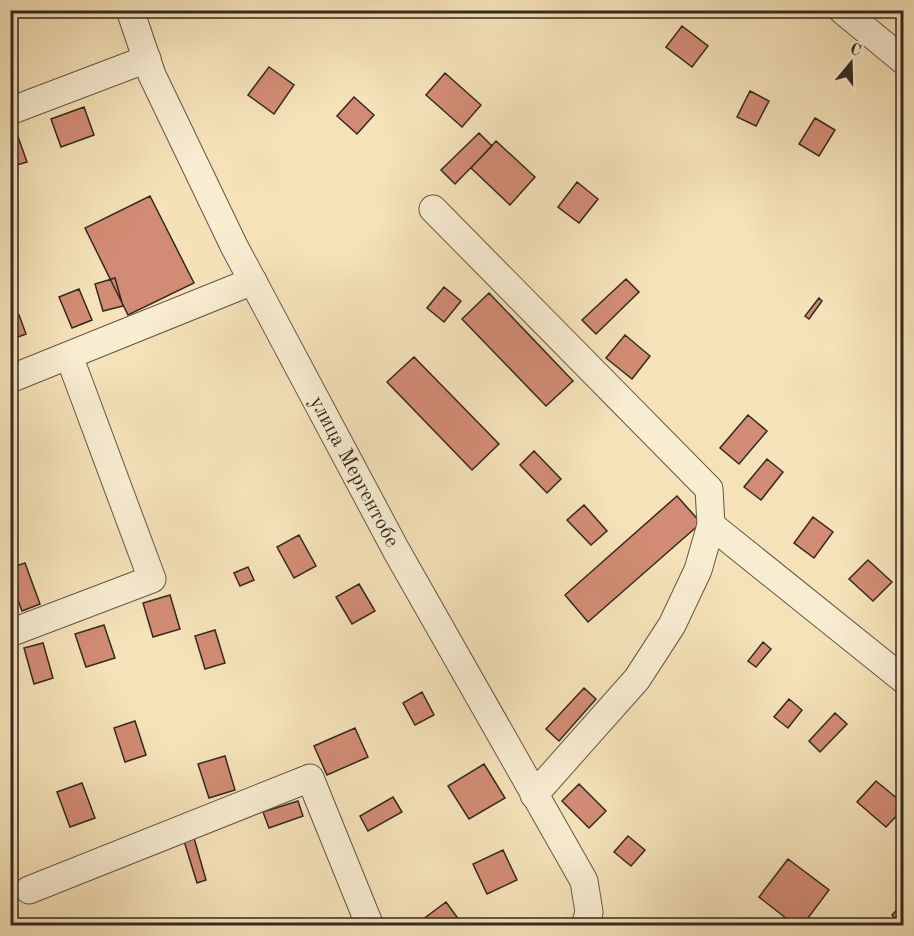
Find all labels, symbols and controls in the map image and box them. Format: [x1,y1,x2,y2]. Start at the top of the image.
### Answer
north arrow [821,33,881,93]
text: С [848,41,863,60]
street label: улица Мергентобе [306,393,403,551]

